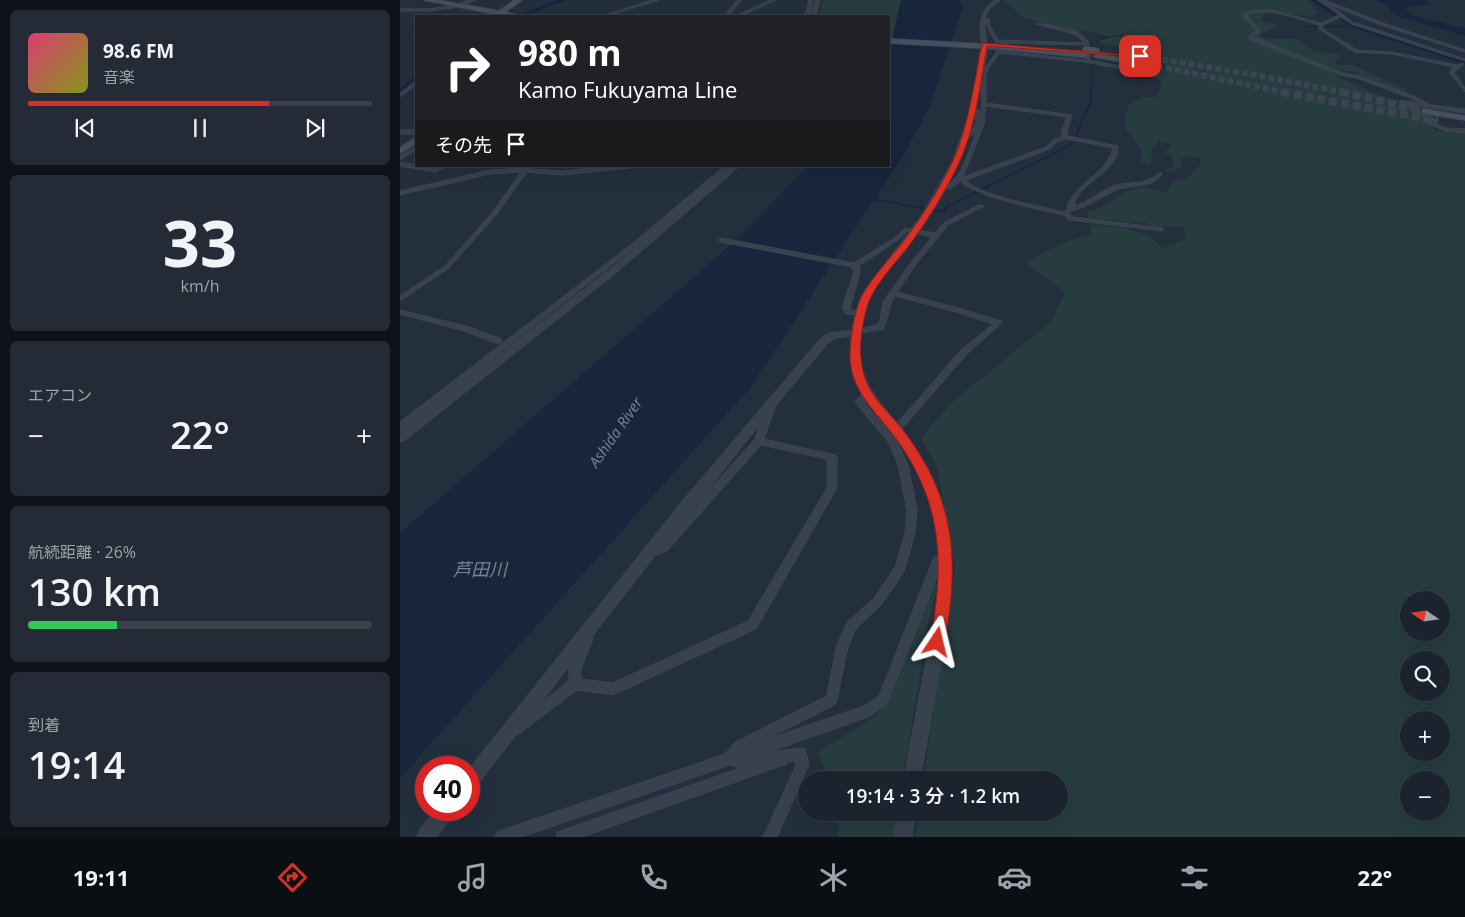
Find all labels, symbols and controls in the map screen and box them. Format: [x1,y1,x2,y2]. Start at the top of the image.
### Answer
text: 980 m [518,29,622,76]
icon: right [435,35,500,100]
pin [1119,35,1161,77]
text: 98.6 FM [103,38,174,64]
icon: arrive [1126,42,1154,70]
text: 音楽 [103,66,135,88]
text: Kamo Fukuyama Line [518,74,737,104]
icon: previous [71,114,99,142]
icon: pause [186,114,214,142]
icon: next [301,114,329,142]
icon: arrive [502,130,530,158]
text: その先 [435,132,492,158]
text: 33 [163,198,237,286]
text: km/h [181,275,219,297]
text: エアコン [28,384,92,406]
water label: Ashida River [583,392,647,472]
text: 22° [170,408,230,460]
text: − [28,416,44,454]
text: + [356,416,372,454]
text: 航続距離 · 26% [28,541,136,563]
water label: 芦田川 [453,557,509,581]
text: 130 km [28,565,161,617]
north arrow [1400,591,1450,641]
map controls [1400,591,1450,821]
position arrow [910,615,962,667]
button: search [1400,651,1450,701]
button: + [1400,711,1450,761]
text: 到着 [28,714,60,736]
text: 19:14 [28,738,125,790]
speed limit sign: 40 [415,756,480,821]
button: − [1400,771,1450,821]
text: 19:14 · 3 分 · 1.2 km [846,783,1020,809]
icon: directions [275,860,310,895]
icon: music [455,860,490,895]
icon: phone [636,860,671,895]
icon: climate [816,860,851,895]
icon: car [997,860,1032,895]
icon: filters [1177,860,1212,895]
text: 19:11 [73,862,129,892]
text: 22° [1358,862,1392,892]

